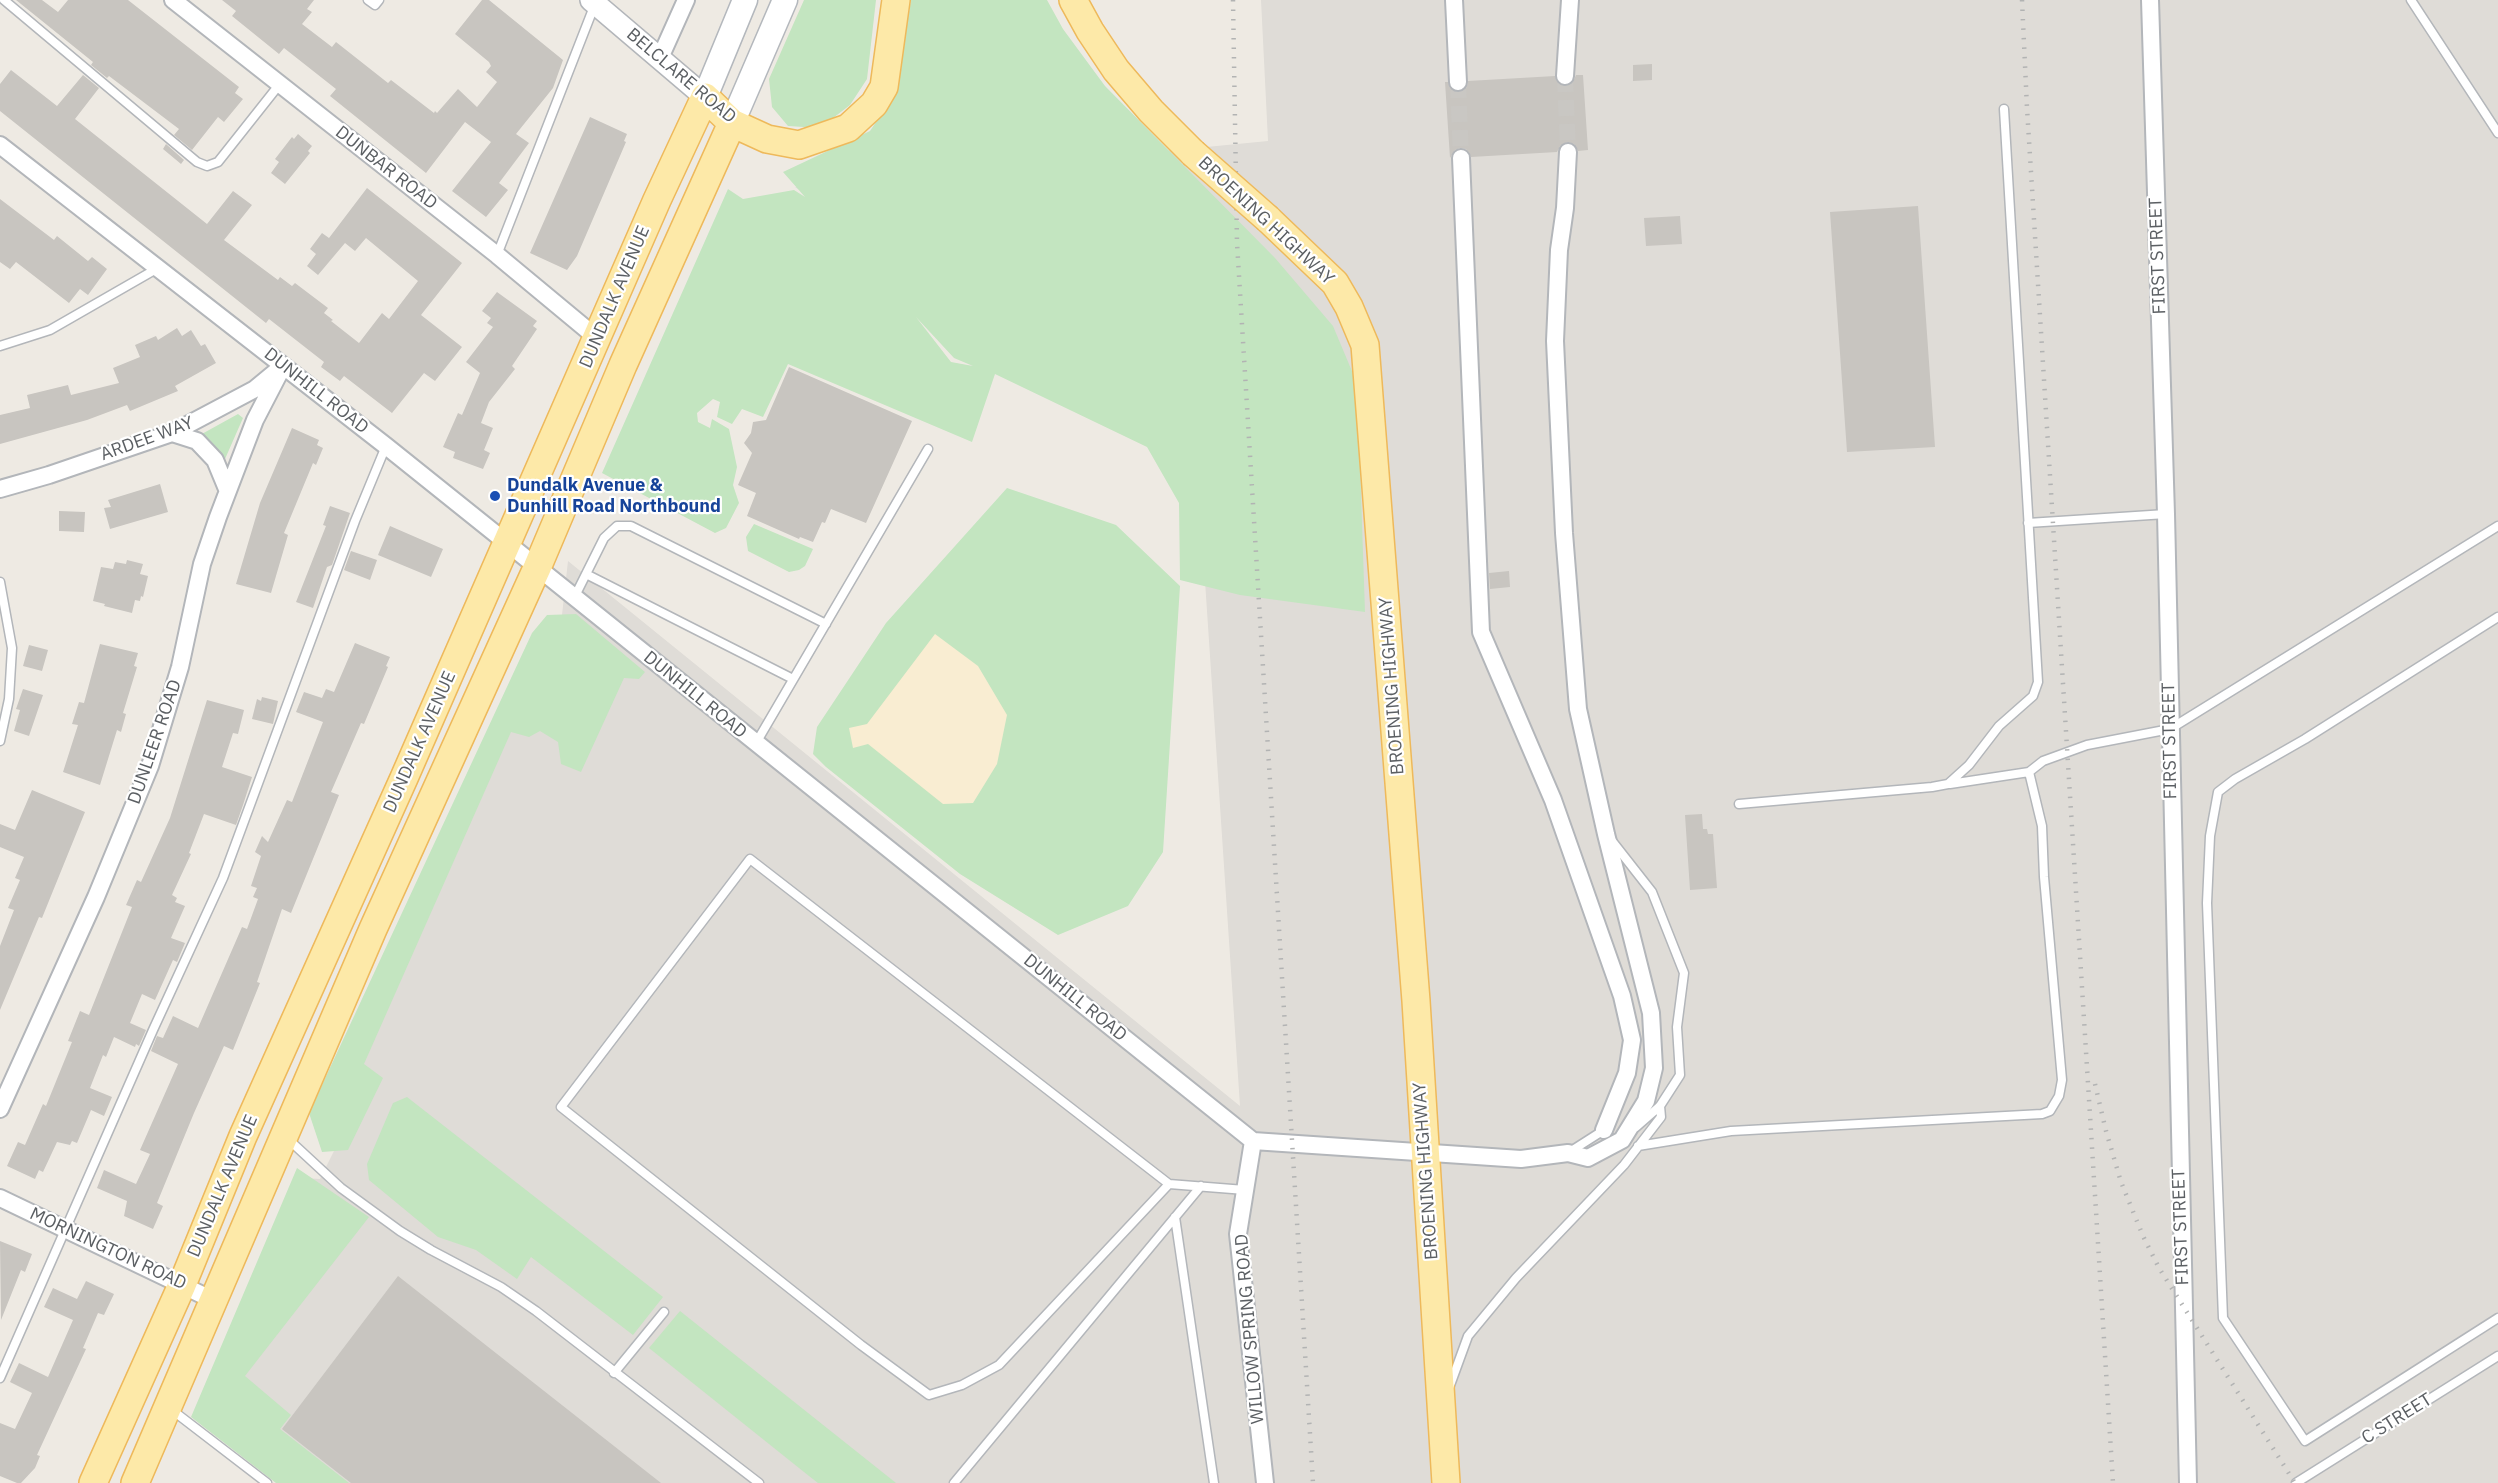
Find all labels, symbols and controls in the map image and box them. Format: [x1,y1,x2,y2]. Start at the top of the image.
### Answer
street label: BELCLARE ROAD [622,24,740,128]
street label: DUNBAR ROAD [331,122,441,214]
street label: BROENING HIGHWAY [1194,152,1338,290]
street label: FIRST STREET [2145,197,2171,315]
street label: DUNDALK AVENUE [575,222,655,372]
street label: DUNHILL ROAD [259,344,373,438]
street label: ARDEE WAY [97,412,197,466]
place label: Dundalk Avenue & Dunhill Road Northbound [507,475,721,518]
marker: Dundalk Avenue & Dunhill Road Northbound [488,489,502,503]
street label: BROENING HIGHWAY [1375,596,1409,776]
street label: DUNHILL ROAD [639,647,751,743]
street label: DUNDALK AVENUE [379,668,461,816]
street label: DUNLEER ROAD [124,677,186,807]
street label: FIRST STREET [2158,682,2182,800]
street label: DUNHILL ROAD [1019,950,1131,1046]
street label: BROENING HIGHWAY [1409,1081,1443,1261]
street label: DUNDALK AVENUE [183,1111,263,1261]
street label: FIRST STREET [2168,1168,2194,1286]
street label: MORNINGTON ROAD [26,1203,190,1295]
street label: WILLOW SPRING ROAD [1231,1233,1269,1425]
street label: C STREET [2358,1389,2436,1449]

